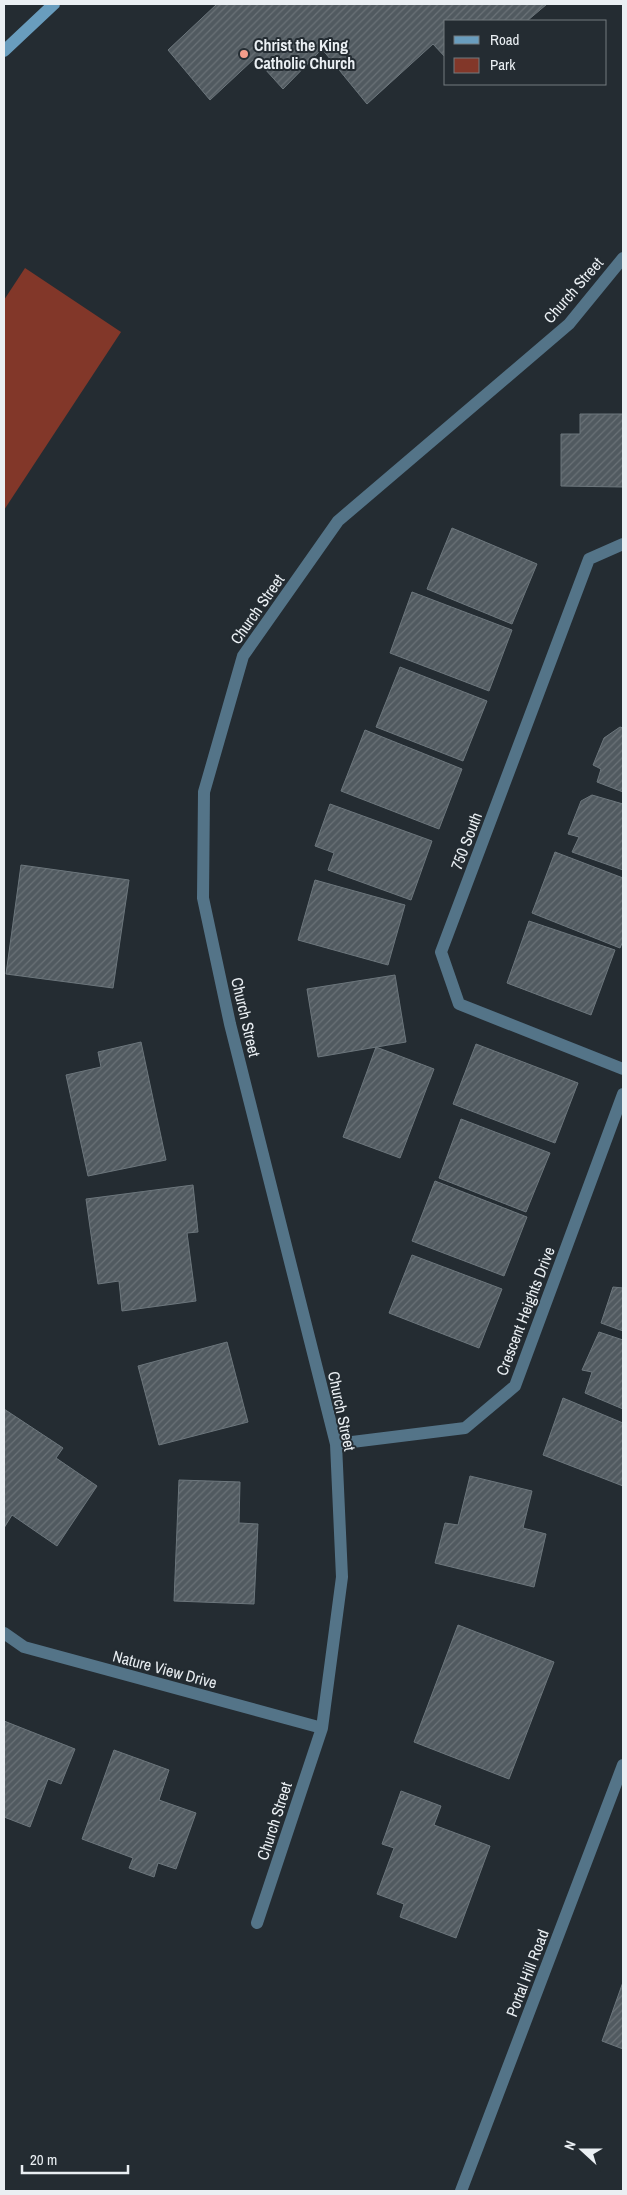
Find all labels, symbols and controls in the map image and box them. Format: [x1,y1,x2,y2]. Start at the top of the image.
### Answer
legend [444,20,607,85]
text: Road [490,29,519,50]
place label: Christ the King Catholic Church [254,34,355,74]
marker: Christ the King Catholic Church [238,48,250,60]
text: Park [490,54,516,75]
street label: Church Street [538,252,608,328]
street label: Church Street [225,569,289,648]
street label: 750 South [445,809,487,873]
street label: Church Street [226,975,266,1059]
street label: Crescent Heights Drive [490,1243,560,1379]
street label: Church Street [323,1369,361,1453]
street label: Nature View Drive [110,1645,220,1693]
street label: Church Street [251,1779,297,1863]
street label: Portal Hill Road [500,1926,554,2020]
north arrow [557,2125,607,2175]
text: N [560,2138,580,2152]
scale bar [22,2142,129,2174]
text: 20 m [30,2149,57,2170]

